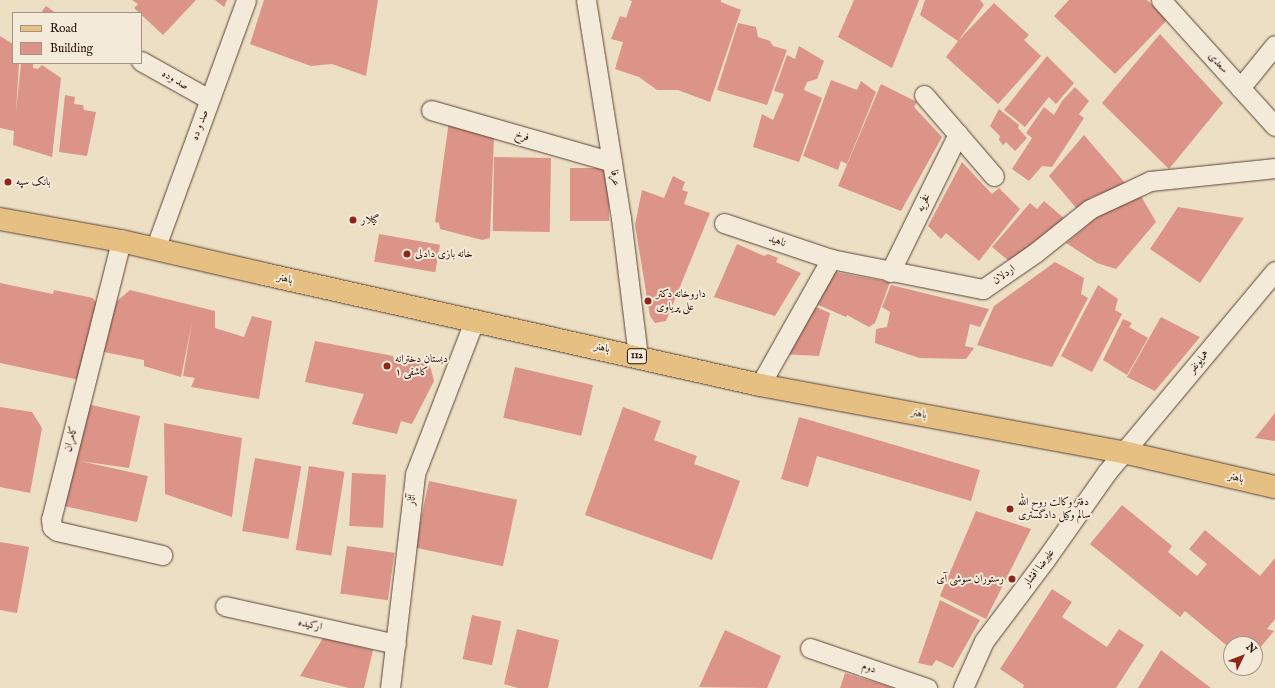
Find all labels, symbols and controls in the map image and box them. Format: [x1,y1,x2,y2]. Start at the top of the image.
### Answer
legend [12,12,142,64]
text: Road [50,21,77,36]
text: Building [50,41,93,56]
street label: سعدی [1205,50,1231,76]
street label: صد وده [159,67,191,93]
street label: صد و ده [188,108,212,142]
street label: فرخ [513,128,531,144]
street label: عرفا [607,169,623,187]
place label: بانک سپه [16,175,51,189]
marker: بانک سپه [3,177,13,187]
street label: فخریه [914,192,934,214]
place label: گیلار [361,213,379,227]
marker: گیلار [348,215,358,225]
street label: ناهید [767,232,787,250]
place label: خانه بازی دادلی [415,247,473,261]
marker: خانه بازی دادلی [402,249,412,259]
street label: اردلان [990,262,1018,288]
street label: باهنر [276,271,294,287]
place label: داروخانه دکتر علی پریاوی [656,288,706,314]
marker: داروخانه دکتر علی پریاوی [643,296,653,306]
street label: باهنر [593,340,611,356]
road number: 112 [626,348,648,364]
street label: همایونفر [1186,348,1212,376]
place label: دبستان دخترانه کاشفی ۱ [395,353,448,379]
marker: دبستان دخترانه کاشفی ۱ [382,361,392,371]
street label: باهنر [910,406,928,422]
street label: کامران [61,425,81,453]
street label: باهنر [1227,470,1245,486]
street label: آثار [405,494,419,506]
place label: دفتر وکالت روح الله سالم وکیل دادگستری [1018,496,1091,522]
marker: دفتر وکالت روح الله سالم وکیل دادگستری [1005,504,1015,514]
street label: علیرضا افشار [1021,547,1057,589]
place label: رستوران سوشی آی [936,572,1004,586]
marker: رستوران سوشی آی [1007,574,1017,584]
street label: ارکیده [297,616,323,634]
north arrow [1223,636,1263,676]
text: N [1243,640,1259,657]
street label: دوم [860,659,878,677]

